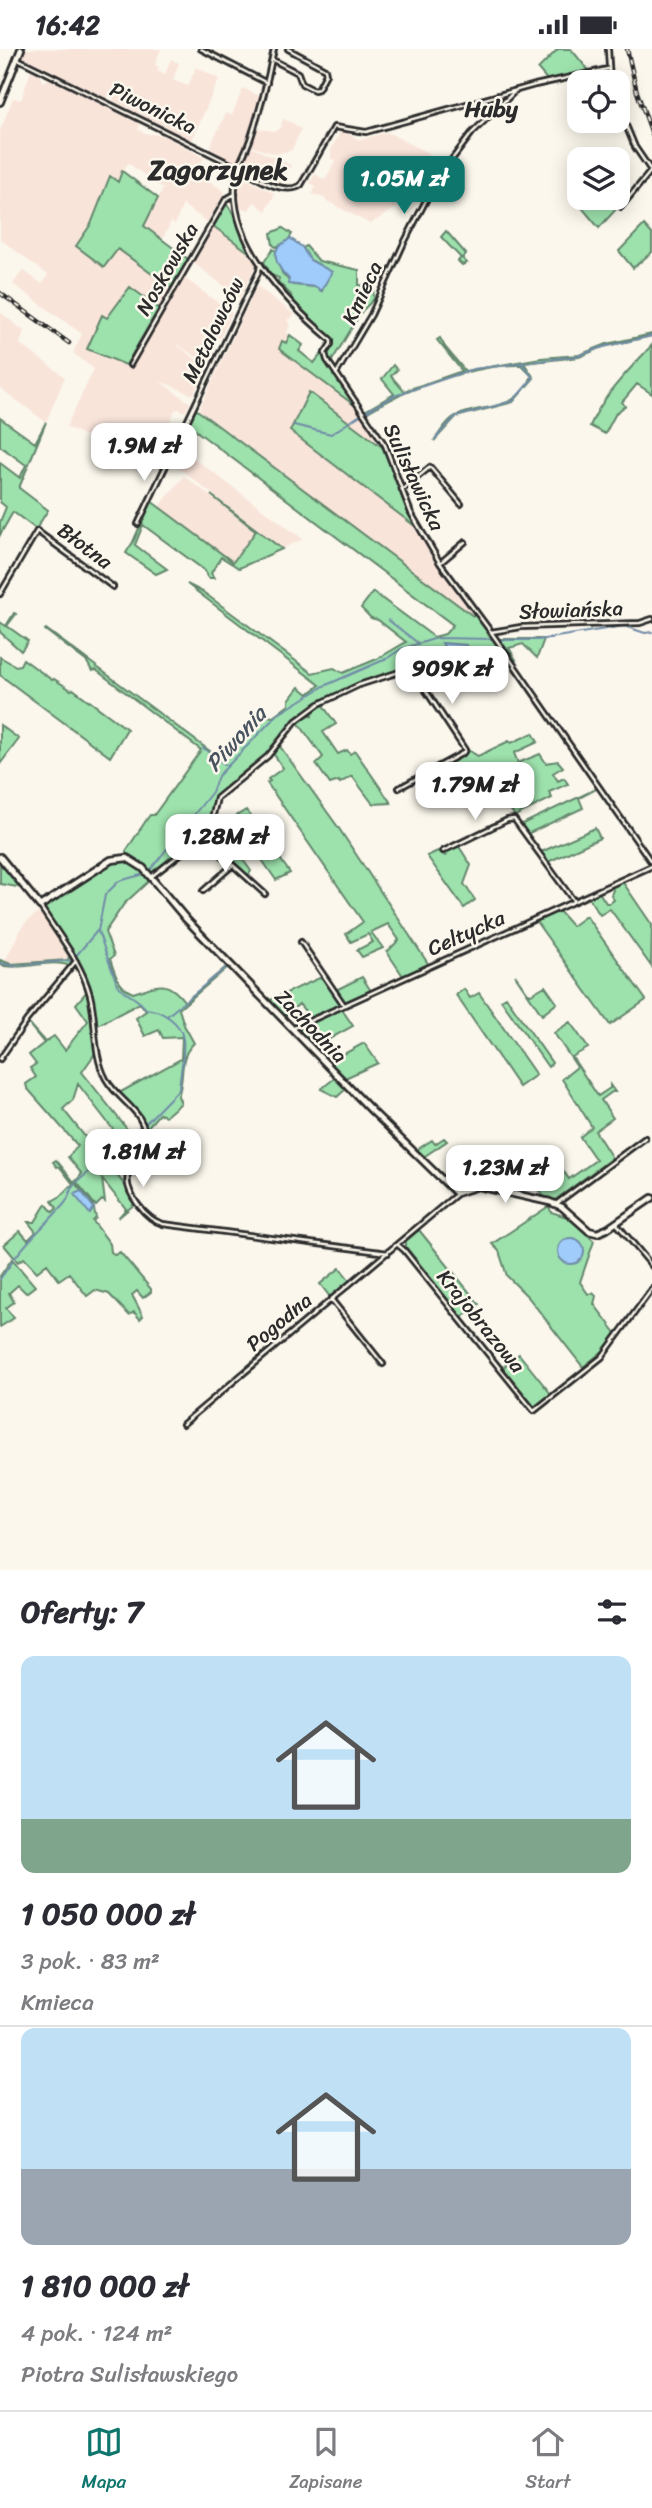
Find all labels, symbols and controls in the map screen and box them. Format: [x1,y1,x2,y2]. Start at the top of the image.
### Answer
text: 16:42 [35,2,100,48]
map controls [567,70,630,210]
button: locate [567,70,630,133]
street label: Piwonicka [103,71,204,146]
district label: Huby [463,89,519,130]
district label: Zagorzynek [147,145,288,194]
button: layers [567,147,630,210]
pin: 1.05M zł [332,157,476,216]
text: 1.05M zł [360,158,448,199]
street label: Noskowska [125,215,209,323]
street label: Kmieca [331,254,393,331]
street label: Metalowców [171,270,255,390]
street label: Sulisławicka [372,417,456,538]
pin: 1.9M zł [79,423,209,483]
text: 1.9M zł [107,425,181,466]
street label: Błotna [49,512,121,580]
street label: Słowiańska [518,589,624,631]
pin: 909K zł [387,647,517,706]
text: 909K zł [411,648,493,689]
water label: Piwonia [195,694,279,782]
pin: 1.79M zł [403,763,547,822]
text: 1.79M zł [431,764,519,805]
pin: 1.28M zł [153,815,297,874]
text: 1.28M zł [181,816,269,857]
street label: Celtycka [421,899,512,967]
street label: Zachodnia [265,979,357,1073]
pin: 1.81M zł [71,1129,215,1189]
text: 1.81M zł [101,1131,185,1172]
pin: 1.23M zł [433,1145,577,1205]
text: 1.23M zł [462,1147,548,1188]
street label: Krajobrazowa [427,1260,536,1382]
street label: Pogodna [237,1282,321,1362]
text: Oferty: 7 [21,1585,143,1639]
icon: filters [593,1593,631,1631]
icon: home [263,1702,389,1828]
text: 1 050 000 zł [21,1887,194,1941]
text: 3 pok. · 83 m² [21,1941,160,1982]
text: Kmieca [21,1982,94,2023]
icon: home [263,2074,389,2200]
text: 1 810 000 zł [21,2259,188,2313]
text: 4 pok. · 124 m² [21,2313,173,2354]
text: Piotra Sulisławskiego [21,2354,238,2395]
tab: Mapa [81,2423,126,2498]
tab: Zapisane [289,2423,362,2498]
tab: Start [525,2423,571,2498]

